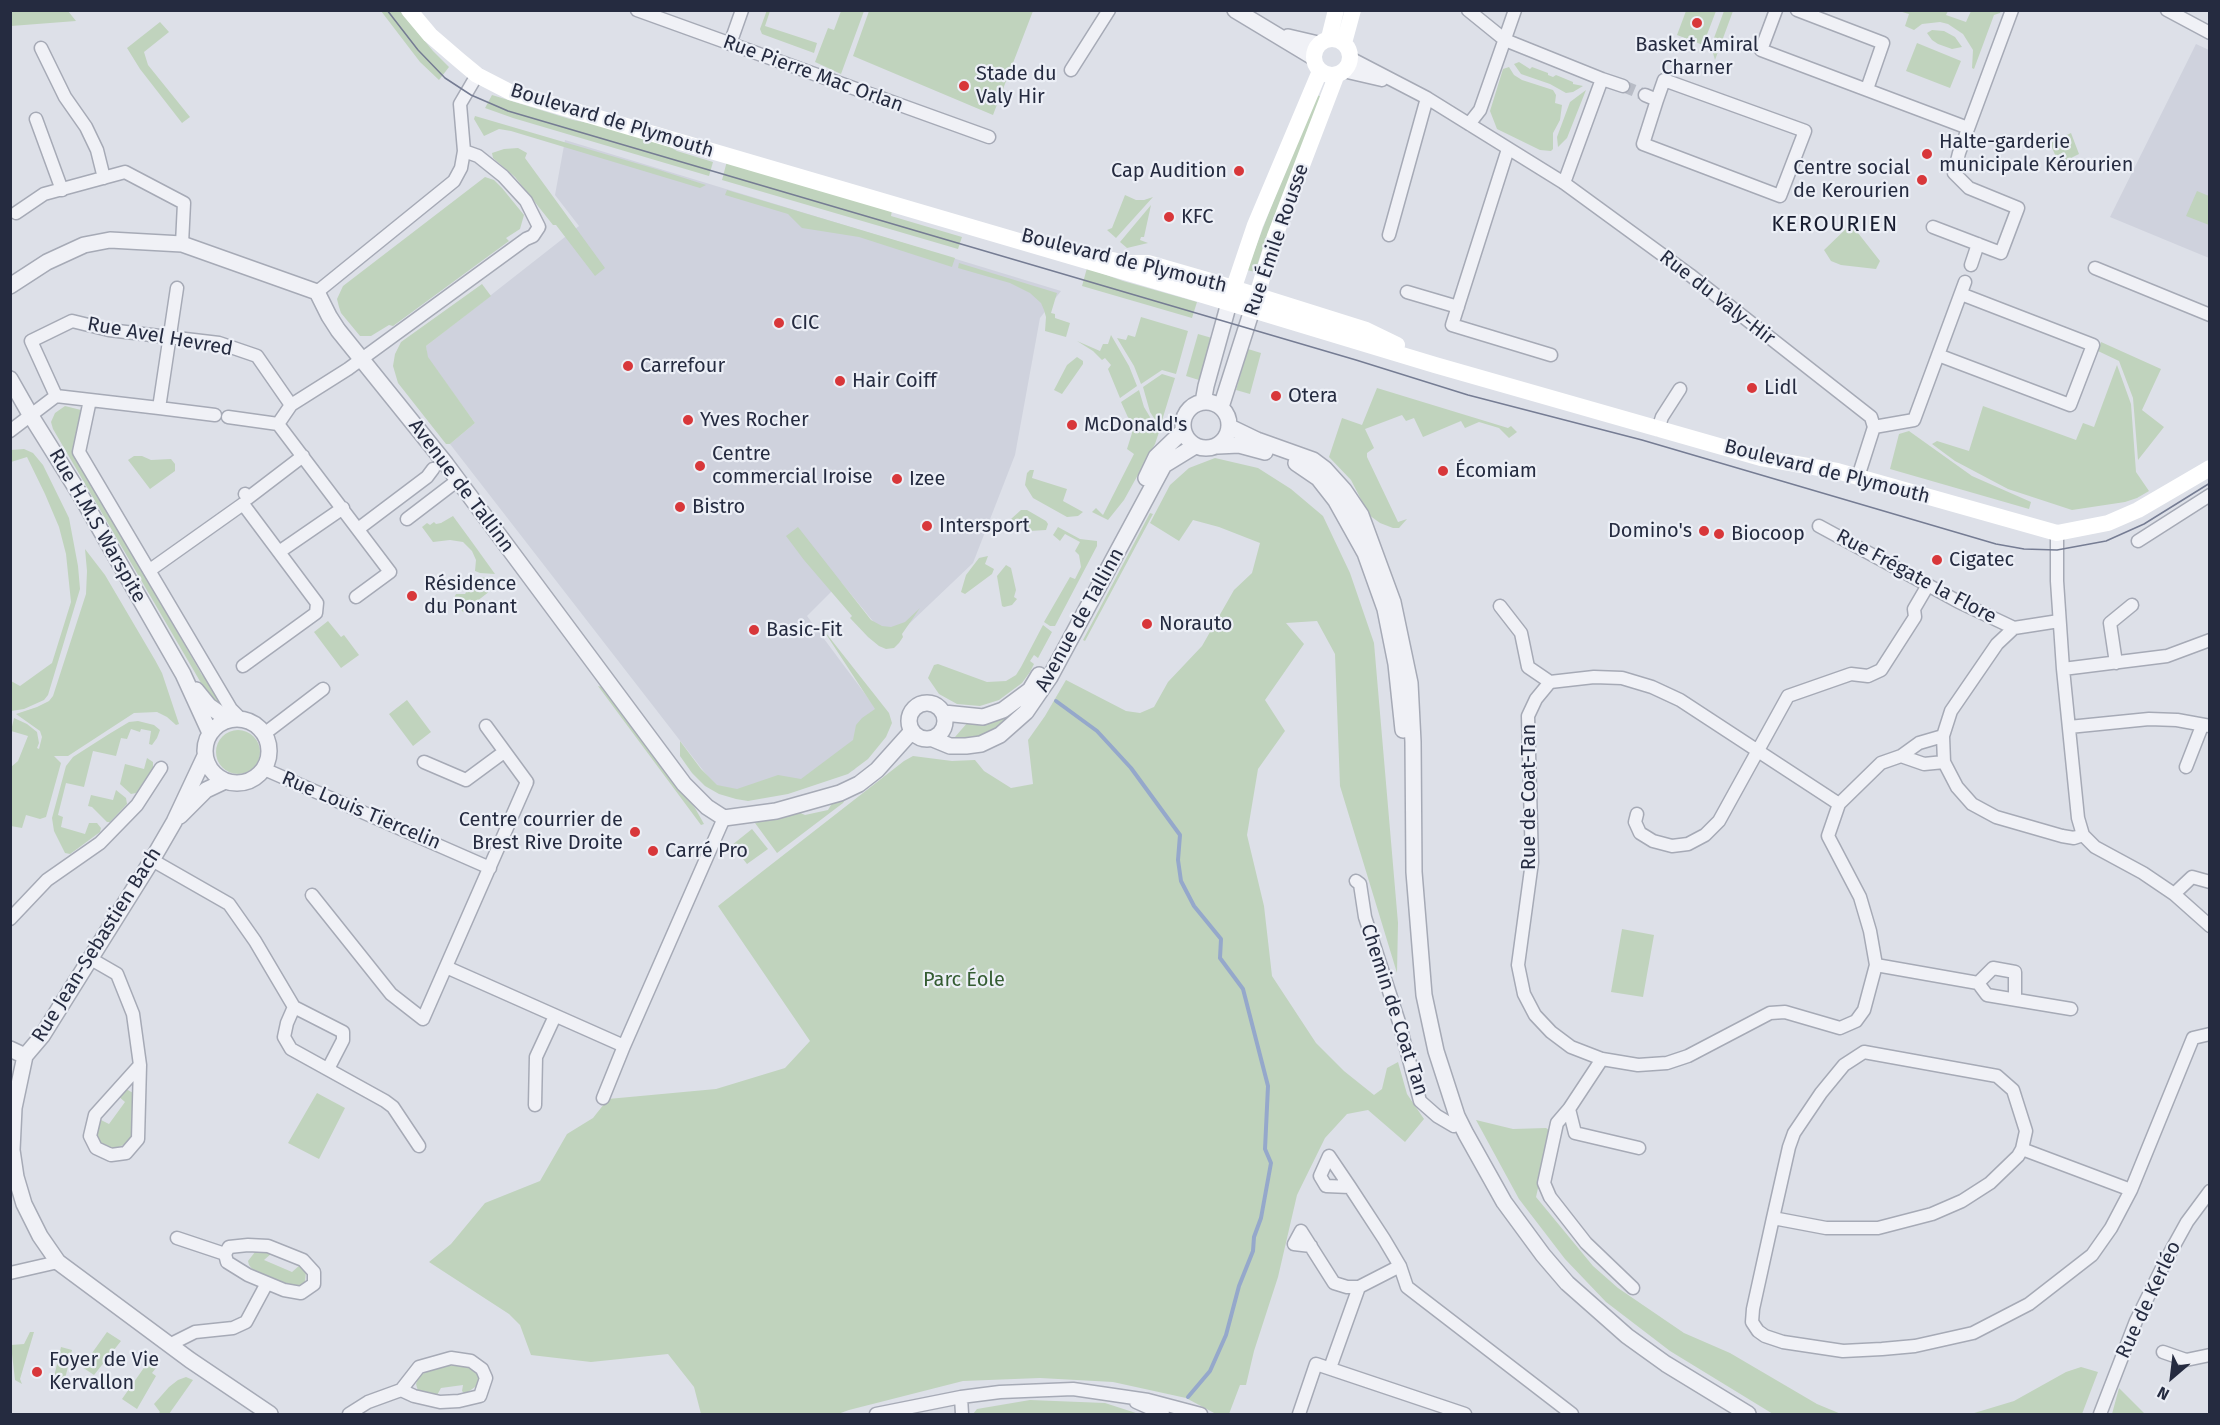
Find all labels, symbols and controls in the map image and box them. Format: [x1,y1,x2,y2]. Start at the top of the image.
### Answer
marker: Basket Amiral Charner [1690,16,1704,30]
street label: Rue Pierre Mac Orlan [719,30,907,118]
place label: Basket Amiral Charner [1635,33,1759,80]
place label: Stade du Valy Hir [976,62,1057,109]
street label: Boulevard de Plymouth [507,79,717,163]
marker: Stade du Valy Hir [957,79,971,93]
place label: Halte-garderie municipale Kérourien [1939,130,2133,177]
marker: Halte-garderie municipale Kérourien [1920,147,1934,161]
place label: Centre social de Kerourien [1793,156,1910,203]
place label: Cap Audition [1111,159,1227,183]
street label: Rue Émile Rousse [1240,161,1314,319]
marker: Cap Audition [1232,164,1246,178]
marker: Centre social de Kerourien [1915,173,1929,187]
place label: KFC [1181,205,1213,229]
marker: KFC [1162,210,1176,224]
district label: KEROURIEN [1771,212,1899,238]
street label: Boulevard de Plymouth [1019,224,1229,298]
street label: Rue du Valy-Hir [1654,245,1780,351]
place label: CIC [791,311,819,335]
street label: Rue Avel Hevred [85,312,235,362]
marker: CIC [772,316,786,330]
place label: Carrefour [640,354,725,378]
marker: Carrefour [621,359,635,373]
place label: Hair Coiff [852,369,937,393]
marker: Hair Coiff [833,374,847,388]
place label: Lidl [1764,376,1797,400]
marker: Lidl [1745,381,1759,395]
place label: Otera [1288,384,1338,408]
marker: Otera [1269,389,1283,403]
place label: Yves Rocher [700,408,809,432]
marker: Yves Rocher [681,413,695,427]
place label: McDonald's [1084,413,1187,437]
street label: Avenue de Tallinn [403,415,519,557]
marker: McDonald's [1065,418,1079,432]
street label: Boulevard de Plymouth [1722,435,1932,509]
place label: Centre commercial Iroise [712,442,873,489]
street label: Rue H.M.S Warspite [43,445,151,607]
marker: Centre commercial Iroise [693,459,707,473]
place label: Écomiam [1455,459,1537,483]
marker: Écomiam [1436,464,1450,478]
place label: Izee [909,467,945,491]
marker: Izee [890,472,904,486]
place label: Bistro [692,495,745,519]
marker: Bistro [673,500,687,514]
place label: Intersport [939,514,1030,538]
marker: Intersport [920,519,934,533]
place label: Domino's [1608,519,1692,543]
place label: Biocoop [1731,522,1805,546]
marker: Domino's [1697,524,1711,538]
street label: Rue Frégate la Flore [1832,525,2000,629]
marker: Biocoop [1712,527,1726,541]
street label: Avenue de Tallinn [1031,544,1129,696]
place label: Cigatec [1949,548,2014,572]
marker: Cigatec [1930,553,1944,567]
place label: Résidence du Ponant [424,572,517,619]
marker: Résidence du Ponant [405,589,419,603]
place label: Norauto [1159,612,1232,636]
marker: Norauto [1140,617,1154,631]
place label: Basic-Fit [766,618,843,642]
marker: Basic-Fit [747,623,761,637]
street label: Rue de Coat-Tan [1517,724,1541,870]
street label: Rue Louis Tiercelin [278,767,444,855]
place label: Centre courrier de Brest Rive Droite [459,808,623,855]
marker: Centre courrier de Brest Rive Droite [628,825,642,839]
place label: Carré Pro [665,839,748,863]
street label: Rue Jean-Sebastien Bach [27,843,167,1047]
marker: Carré Pro [646,844,660,858]
street label: Chemin de Coat Tan [1355,921,1433,1099]
park label: Parc Éole [923,968,1005,992]
street label: Rue de Kerléo [2111,1238,2187,1362]
north arrow [2142,1347,2202,1407]
place label: Foyer de Vie Kervallon [49,1348,159,1395]
marker: Foyer de Vie Kervallon [30,1365,44,1379]
text: N [2154,1382,2172,1404]

